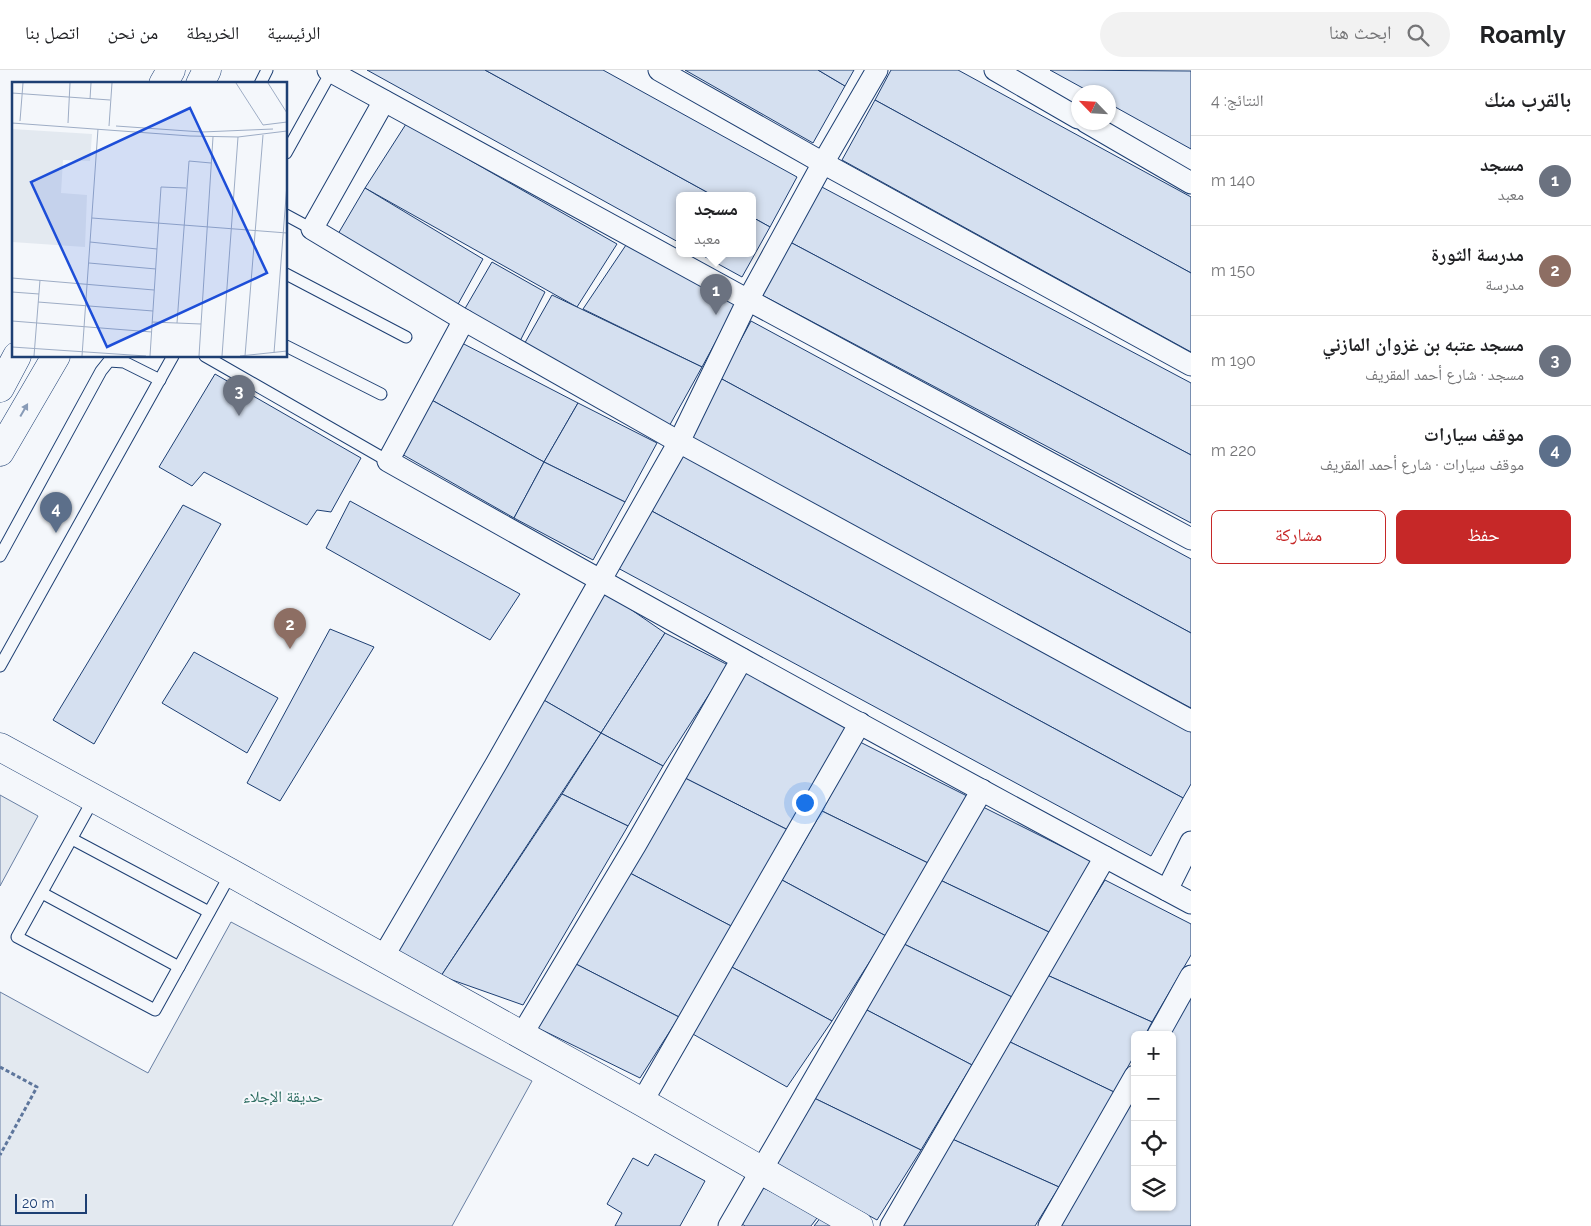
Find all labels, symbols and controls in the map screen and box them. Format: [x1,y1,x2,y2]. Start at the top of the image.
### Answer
search box [1100,12,1450,57]
text: Roamly [1480,20,1566,49]
text: ابحث هنا [1329,21,1392,43]
icon: search [1404,21,1432,49]
text: اتصل بنا [25,22,79,43]
text: من نحن [107,22,158,43]
text: الخريطة [186,22,239,43]
text: الرئيسية [267,22,321,43]
inset map [12,82,288,358]
north arrow [1071,85,1116,130]
text: بالقرب منك [1484,87,1571,112]
text: النتائج: 4 [1211,91,1264,110]
text: مسجد [1480,153,1524,175]
text: 140 m [1211,171,1255,190]
text: 1 [1551,171,1559,190]
text: معبد [1498,185,1524,204]
popup [676,192,756,257]
text: مسجد [694,197,738,219]
text: معبد [694,229,720,248]
text: مدرسة الثورة [1431,243,1524,265]
text: 150 m [1211,261,1255,280]
text: 2 [1550,261,1560,280]
pin: 1 [700,274,732,315]
text: مدرسة [1485,275,1524,294]
text: مسجد عتبه بن غزوان المازني [1322,333,1524,355]
text: 190 m [1211,351,1256,370]
text: 3 [1551,351,1559,370]
text: مسجد · شارع أحمد المقريف [1365,365,1524,384]
pin: 3 [223,375,255,416]
one-way arrow [20,404,29,417]
text: موقف سيارات [1424,423,1524,445]
text: 220 m [1211,441,1256,460]
text: 4 [1550,441,1560,460]
text: موقف سيارات · شارع أحمد المقريف [1320,455,1524,474]
pin: 4 [40,492,72,533]
button: مشاركة [1211,510,1386,564]
button: حفظ [1396,510,1571,564]
pin: 2 [274,608,306,649]
your location [792,790,818,816]
map controls [1131,1031,1176,1211]
button: + [1131,1031,1176,1076]
button: − [1131,1076,1176,1121]
park label: حديقة الإجلاء [243,1087,323,1106]
button: locate [1131,1121,1176,1166]
button: layers [1131,1166,1176,1211]
scale bar [15,1191,88,1214]
text: 20 m [22,1195,54,1211]

